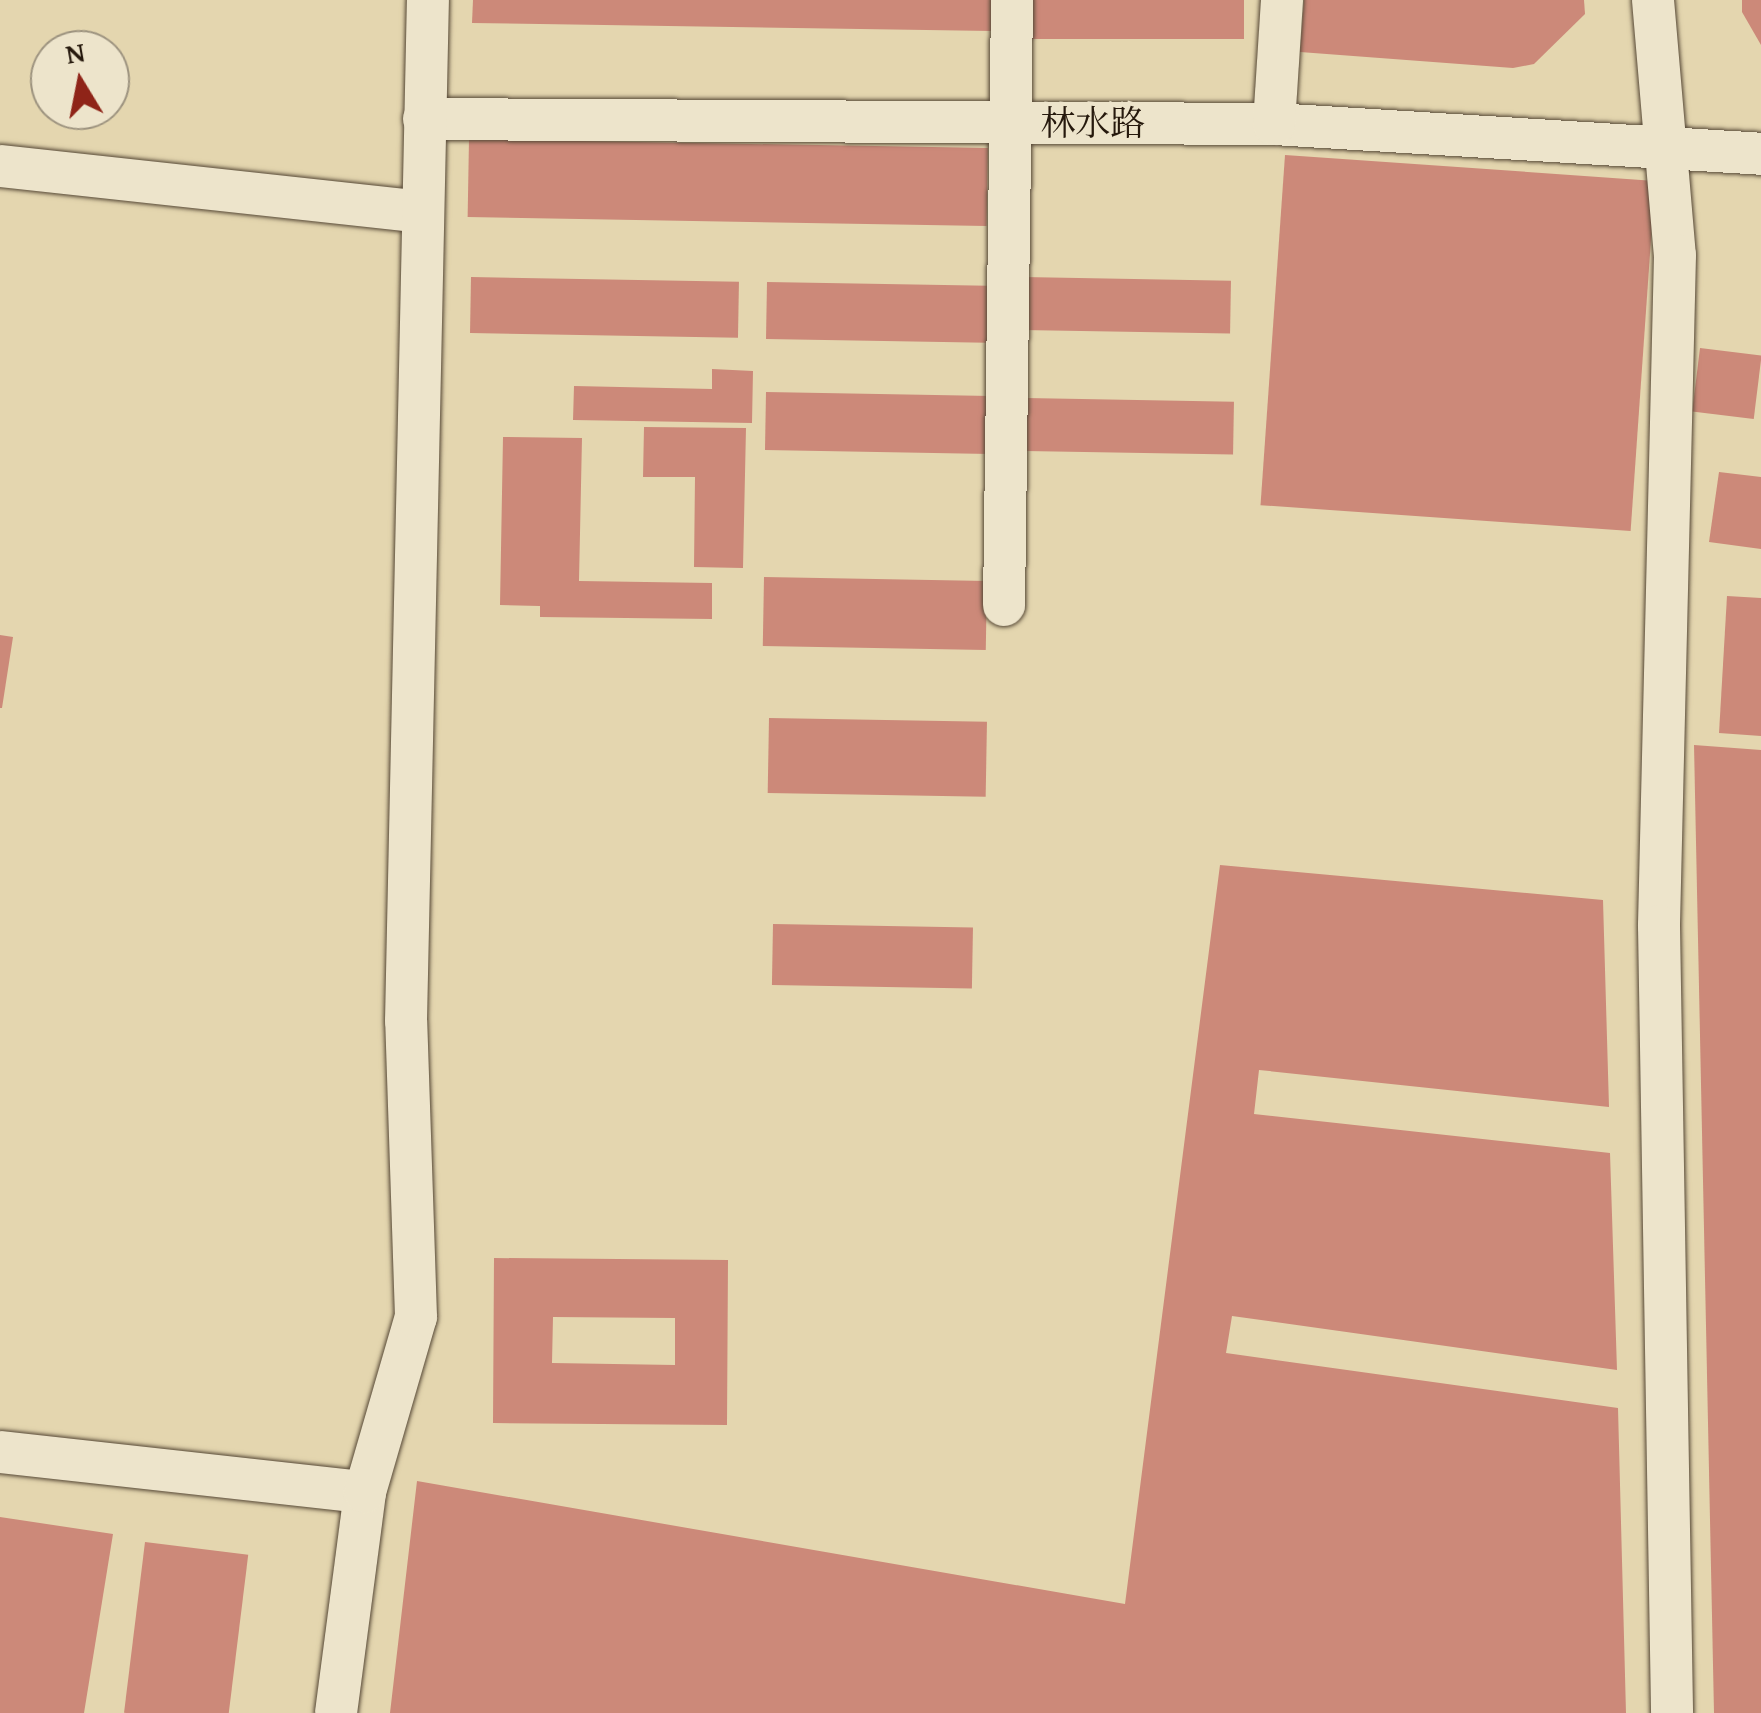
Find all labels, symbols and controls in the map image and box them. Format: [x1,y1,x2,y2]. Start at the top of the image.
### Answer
north arrow [30,30,130,130]
text: N [62,30,88,74]
street label: 林水路 [1041,102,1145,144]

